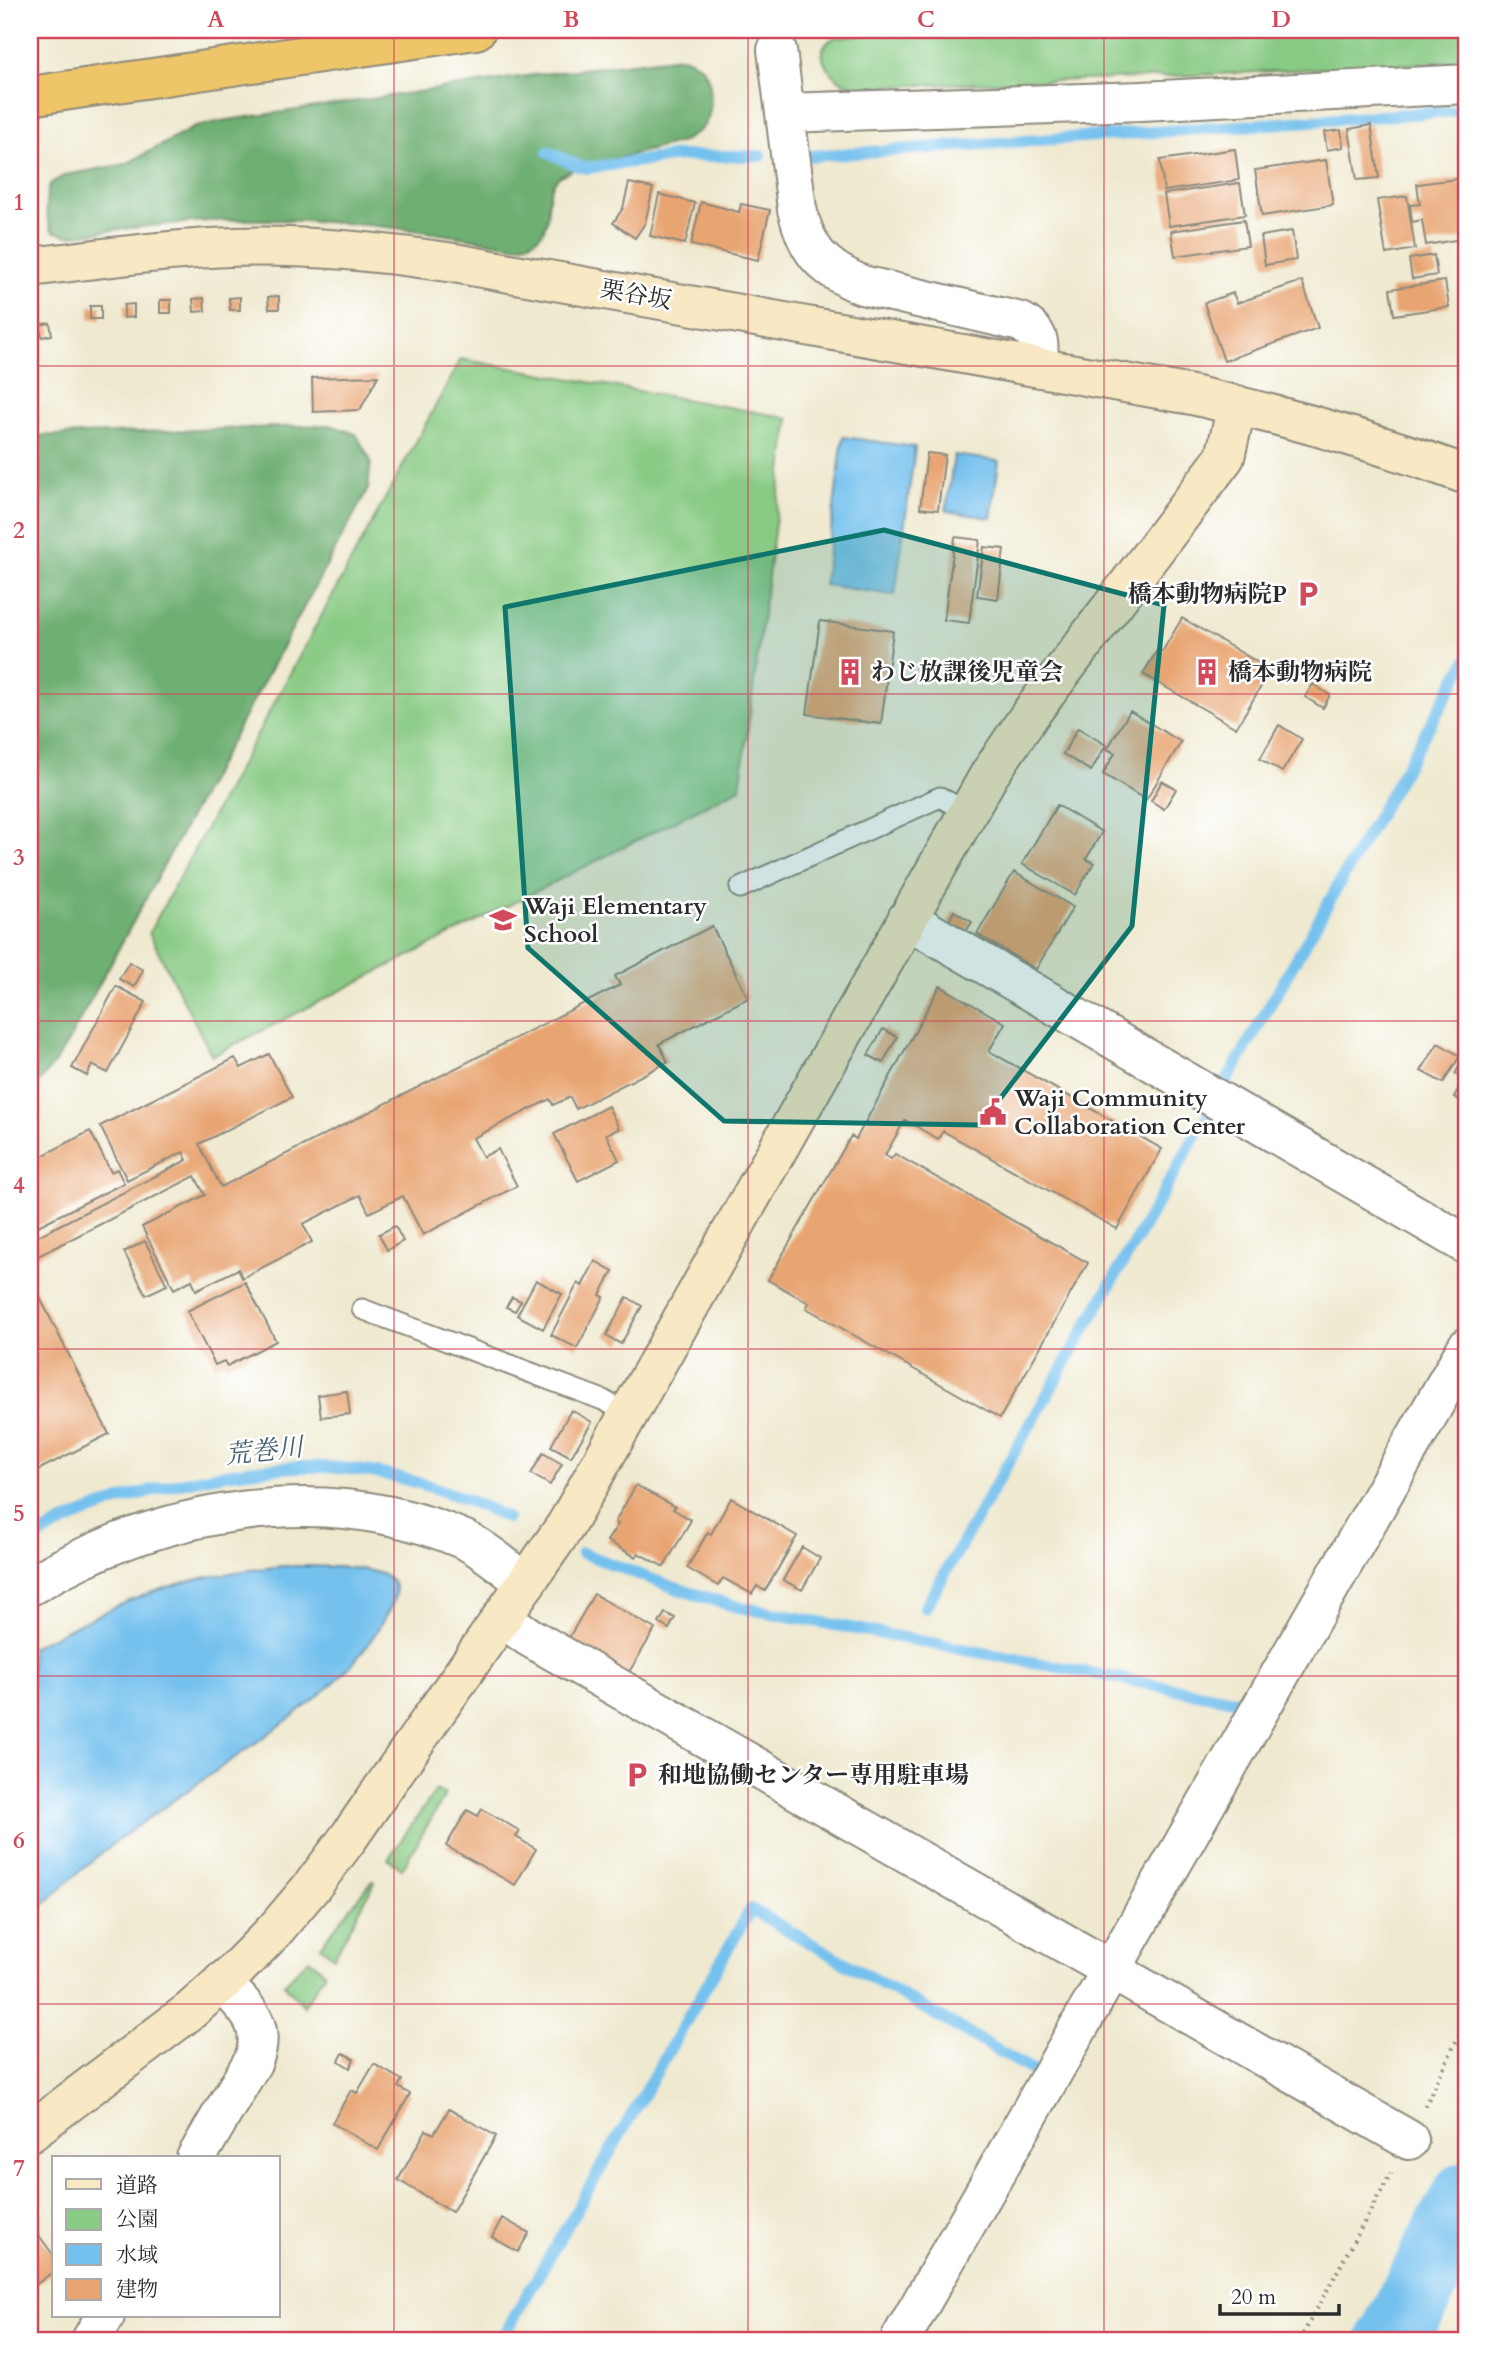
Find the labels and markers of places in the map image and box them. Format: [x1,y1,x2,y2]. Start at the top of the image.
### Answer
place label: 橋本動物病院P [1128,578,1287,611]
parking icon: 橋本動物病院P [1293,579,1323,609]
place label: わじ放課後児童会 [871,656,1063,689]
place label: 橋本動物病院 [1228,656,1372,689]
building icon: わじ放課後児童会 [835,657,865,687]
building icon: 橋本動物病院 [1192,657,1222,687]
place label: Waji Elementary School [523,890,707,951]
school or university icon: Waji Elementary School [488,905,518,935]
place label: Waji Community Collaboration Center [1013,1082,1246,1143]
public building icon: Waji Community Collaboration Center [978,1097,1008,1127]
place label: 和地協働センター専用駐車場 [658,1759,969,1792]
parking icon: 和地協働センター専用駐車場 [622,1760,652,1790]

